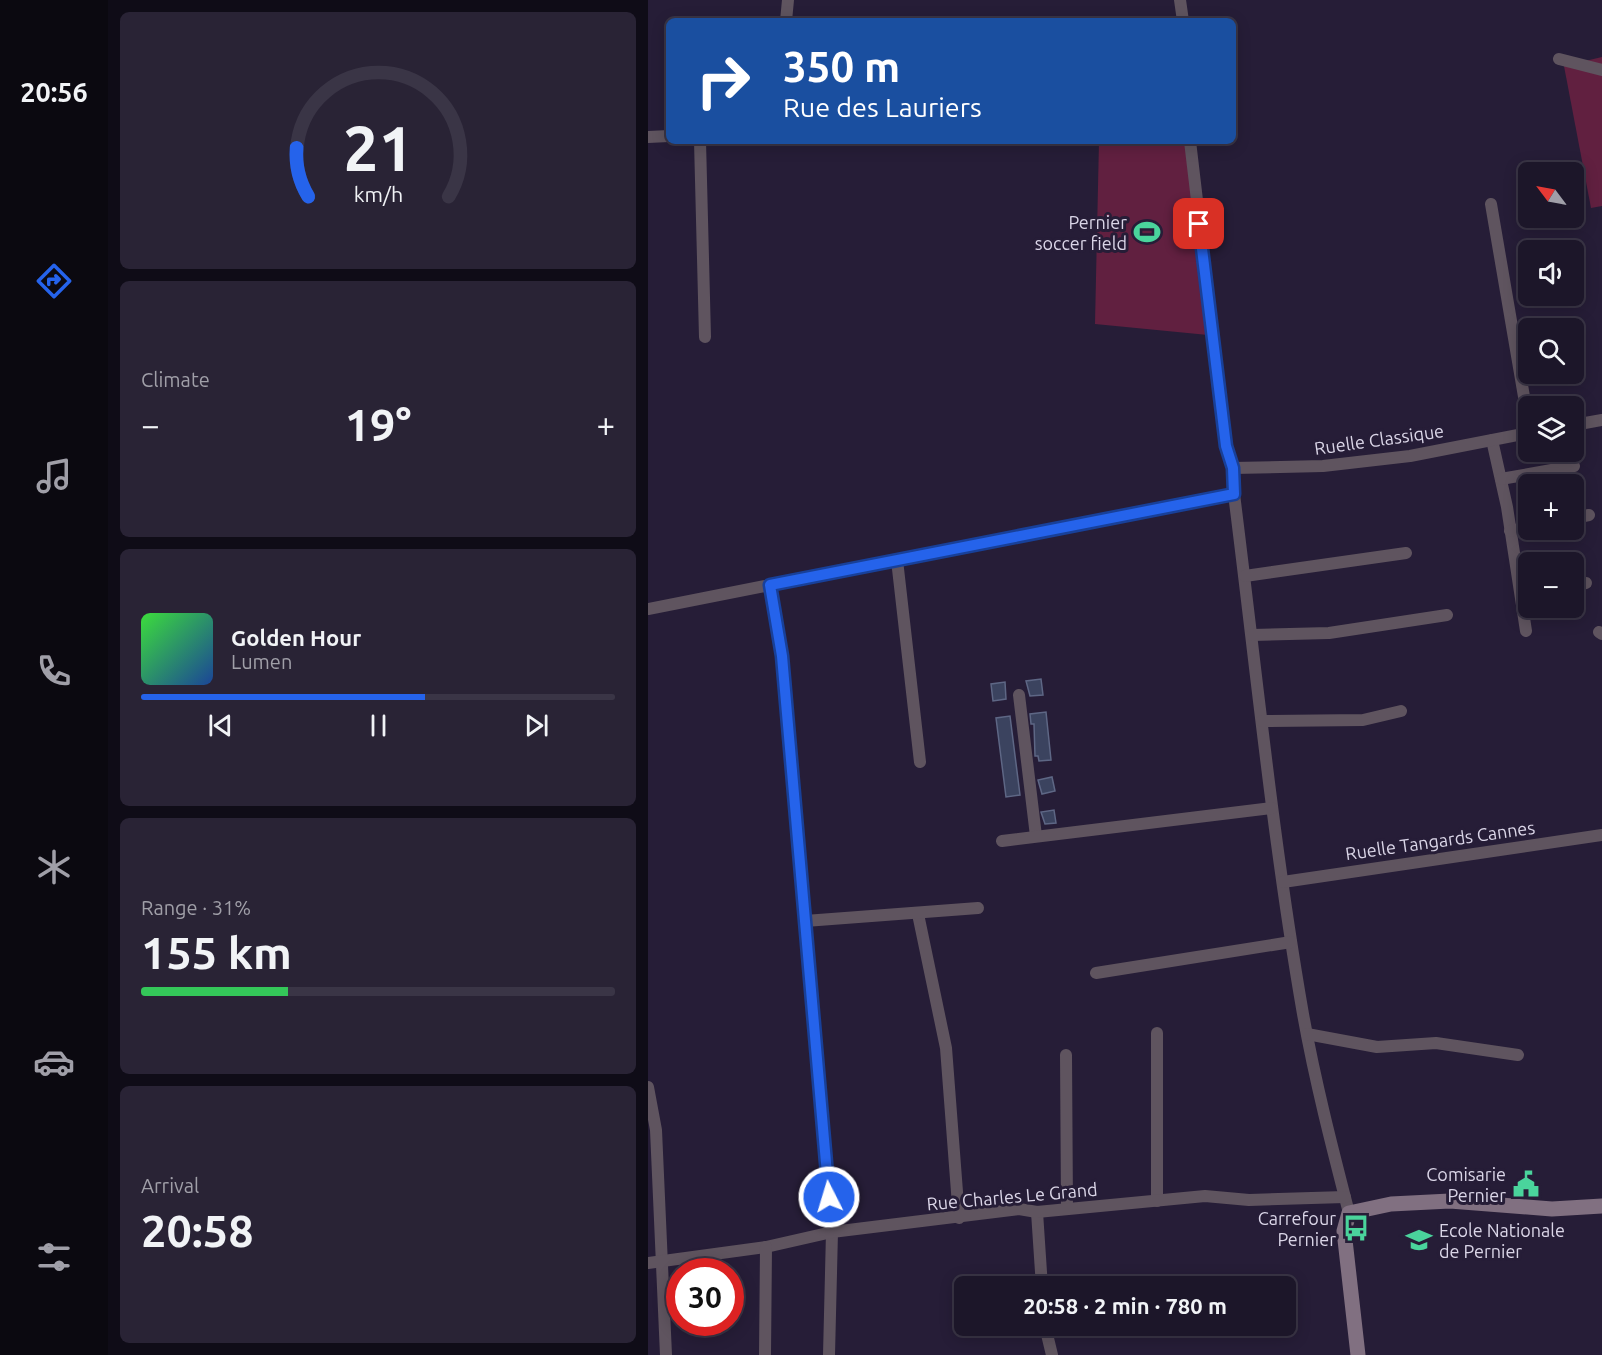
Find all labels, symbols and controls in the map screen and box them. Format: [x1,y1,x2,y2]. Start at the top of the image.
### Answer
icon: right [684,42,762,120]
text: 350 m [783,43,900,90]
text: 20:56 [20,77,88,107]
text: Rue des Lauriers [783,92,982,122]
text: 21 [343,113,413,183]
north arrow [1518,162,1584,228]
map controls [1518,162,1584,618]
text: km/h [353,183,403,207]
pin [1173,198,1224,249]
icon: arrive [1182,207,1215,240]
place label: Pernier soccer field [1035,212,1127,253]
sports icon: Pernier soccer field [1132,217,1162,247]
button: sound [1518,240,1584,306]
icon: directions [33,260,75,302]
button: search [1518,318,1584,384]
text: Climate [141,368,210,391]
button: layers [1518,396,1584,462]
text: 19° [345,399,411,450]
text: − [141,406,160,443]
text: + [596,406,615,443]
street label: Ruelle Classique [1313,420,1445,458]
icon: music [33,455,75,497]
button: + [1518,474,1584,540]
button: − [1518,552,1584,618]
text: Golden Hour [231,625,361,650]
icon: phone [33,650,75,692]
text: Lumen [231,650,292,673]
icon: previous [204,709,237,742]
icon: pause [362,709,395,742]
icon: next [520,709,553,742]
street label: Ruelle Tangards Cannes [1344,817,1536,863]
icon: climate [33,846,75,888]
text: Range · 31% [141,896,251,919]
text: 155 km [141,927,292,978]
icon: car [33,1041,75,1083]
place label: Comisarie Pernier [1426,1164,1506,1205]
position arrow [797,1165,861,1229]
public building icon: Comisarie Pernier [1511,1169,1541,1199]
text: Arrival [141,1174,199,1197]
street label: Rue Charles Le Grand [926,1179,1098,1213]
text: 20:58 [141,1205,254,1256]
place label: Carrefour Pernier [1258,1208,1336,1249]
bus stop icon: Carrefour Pernier [1341,1213,1371,1243]
place label: Ecole Nationale de Pernier [1439,1220,1565,1261]
school or university icon: Ecole Nationale de Pernier [1404,1225,1434,1255]
icon: filters [33,1236,75,1278]
speed limit sign: 30 [666,1258,744,1336]
text: 20:58 · 2 min · 780 m [1023,1293,1227,1318]

